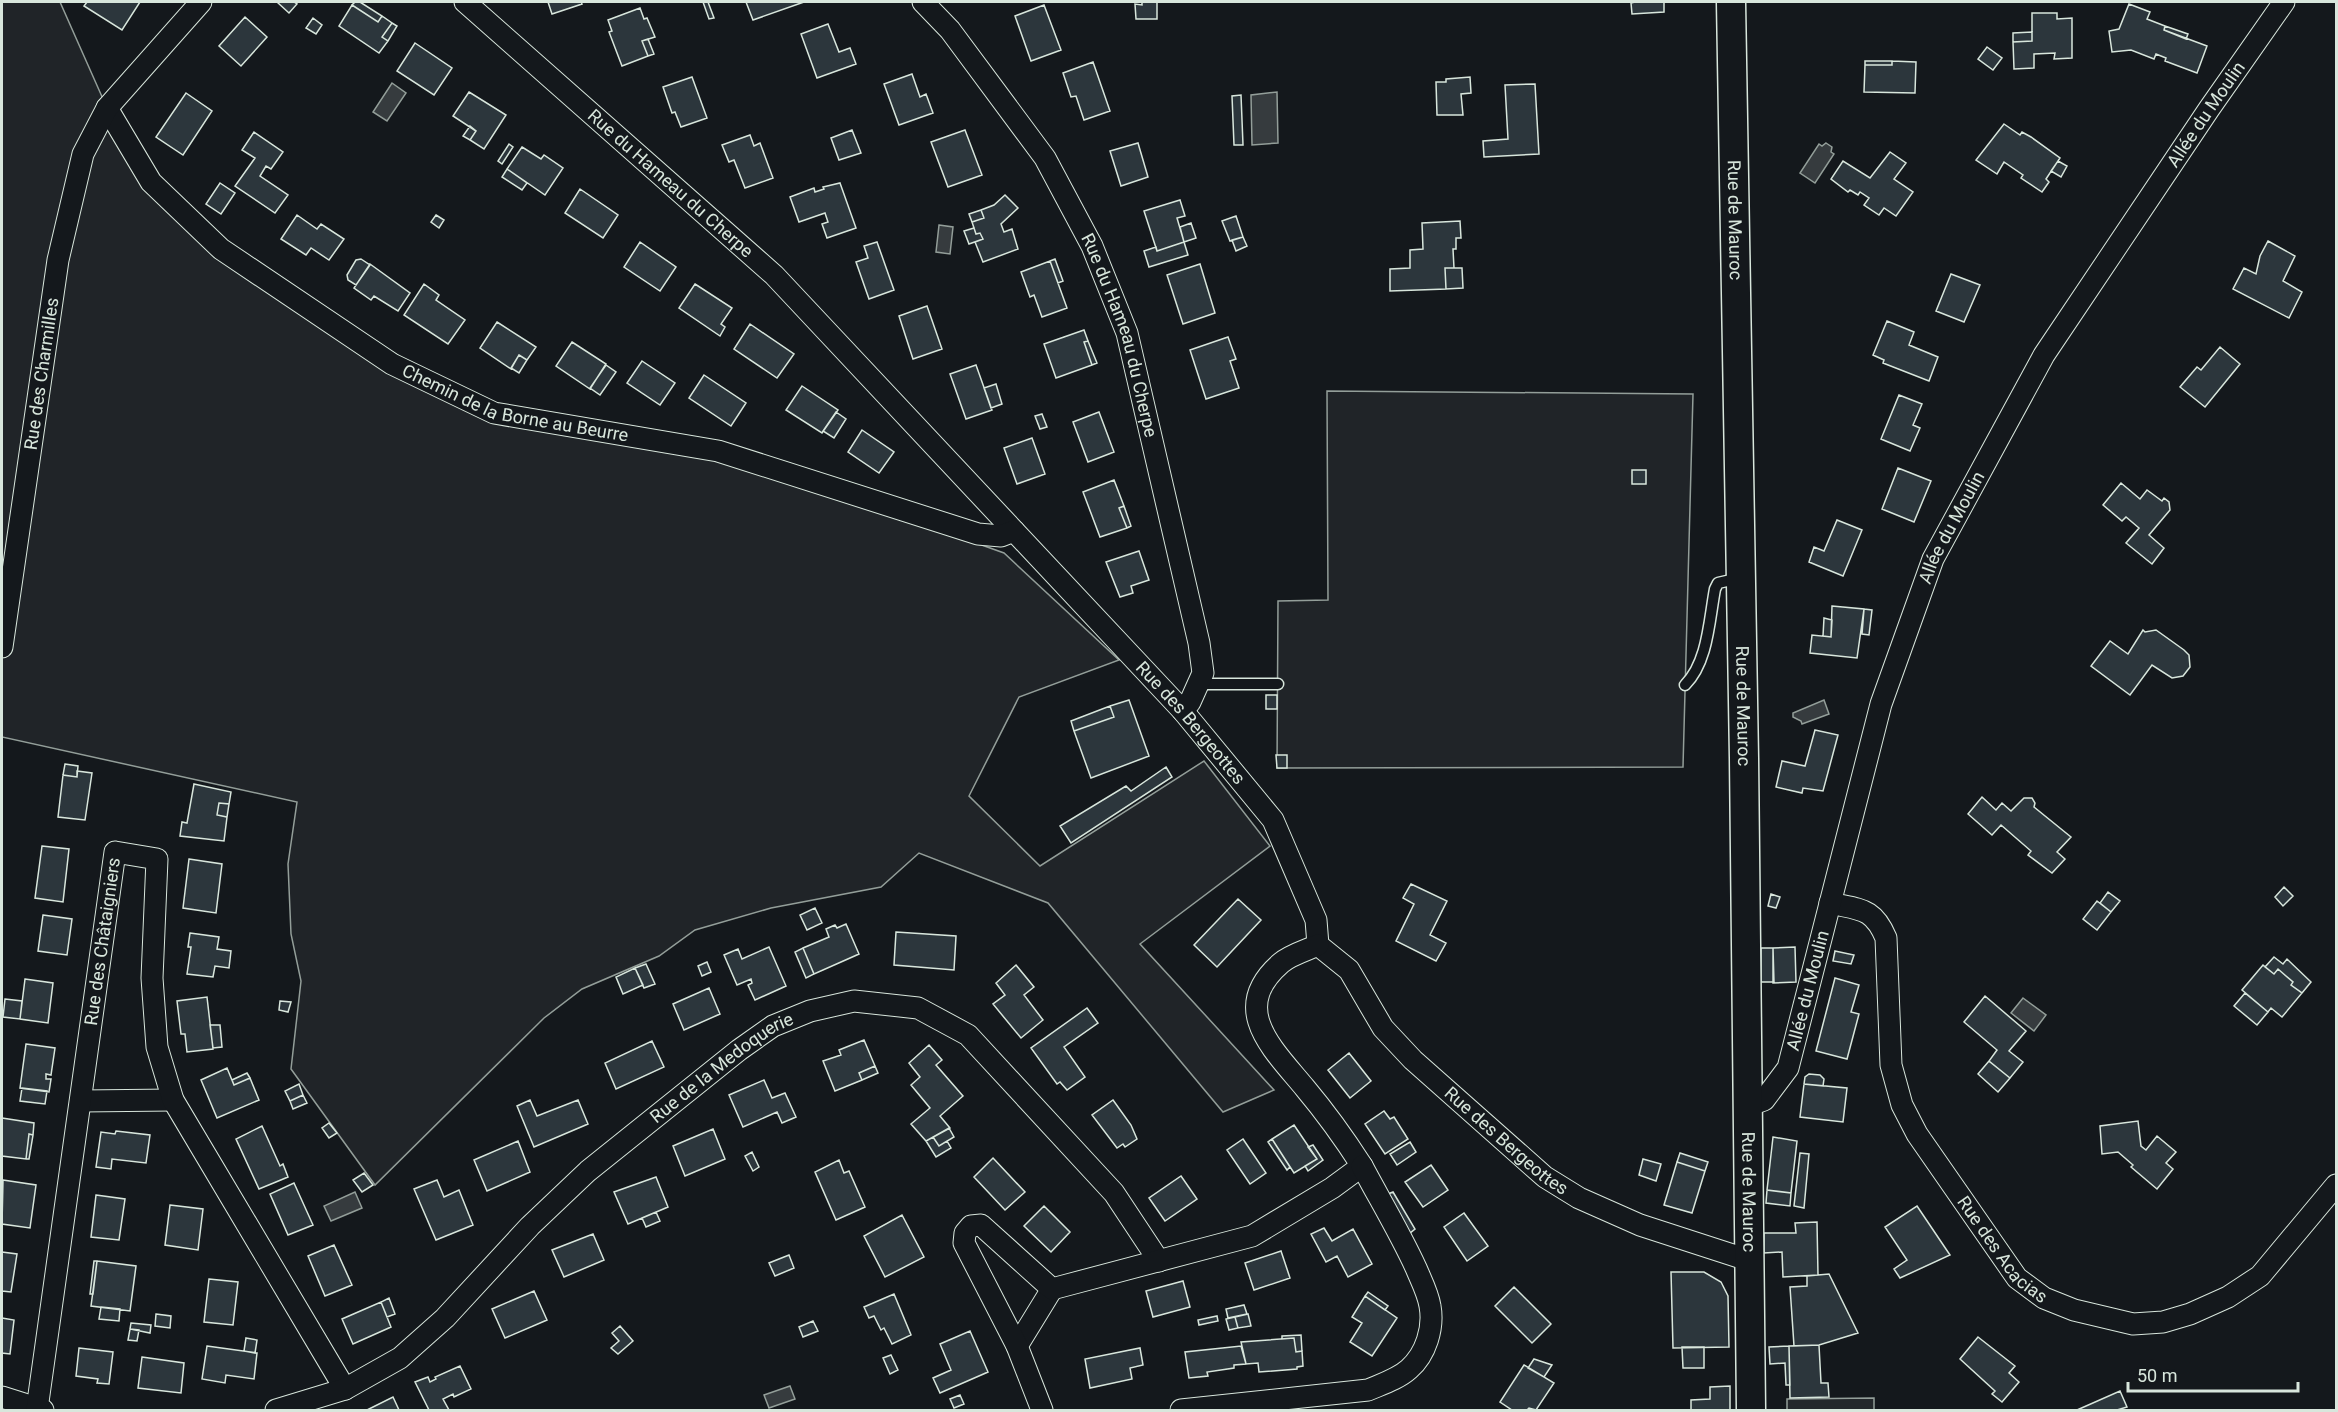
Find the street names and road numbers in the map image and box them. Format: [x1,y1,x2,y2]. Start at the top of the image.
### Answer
street label: Allée du Moulin [2162,57,2249,171]
street label: Rue du Hameau du Cherpe [584,105,758,262]
street label: Rue de Mauroc [1724,160,1747,280]
street label: Rue du Hameau du Cherpe [1077,230,1162,439]
street label: Rue des Charmilles [20,296,62,451]
street label: Chemin de la Borne au Beurre [399,360,630,446]
street label: Allée du Moulin [1914,468,1989,586]
street label: Rue de Mauroc [1732,646,1755,766]
street label: Rue des Bergeottes [1132,657,1250,788]
street label: Rue des Châtaigniers [80,856,124,1027]
street label: Allée du Moulin [1782,928,1833,1053]
street label: Rue de la Medoquerie [646,1008,796,1127]
street label: Rue des Bergeottes [1441,1082,1572,1199]
street label: Rue de Mauroc [1738,1132,1760,1252]
street label: Rue des Acacias [1953,1192,2052,1307]

